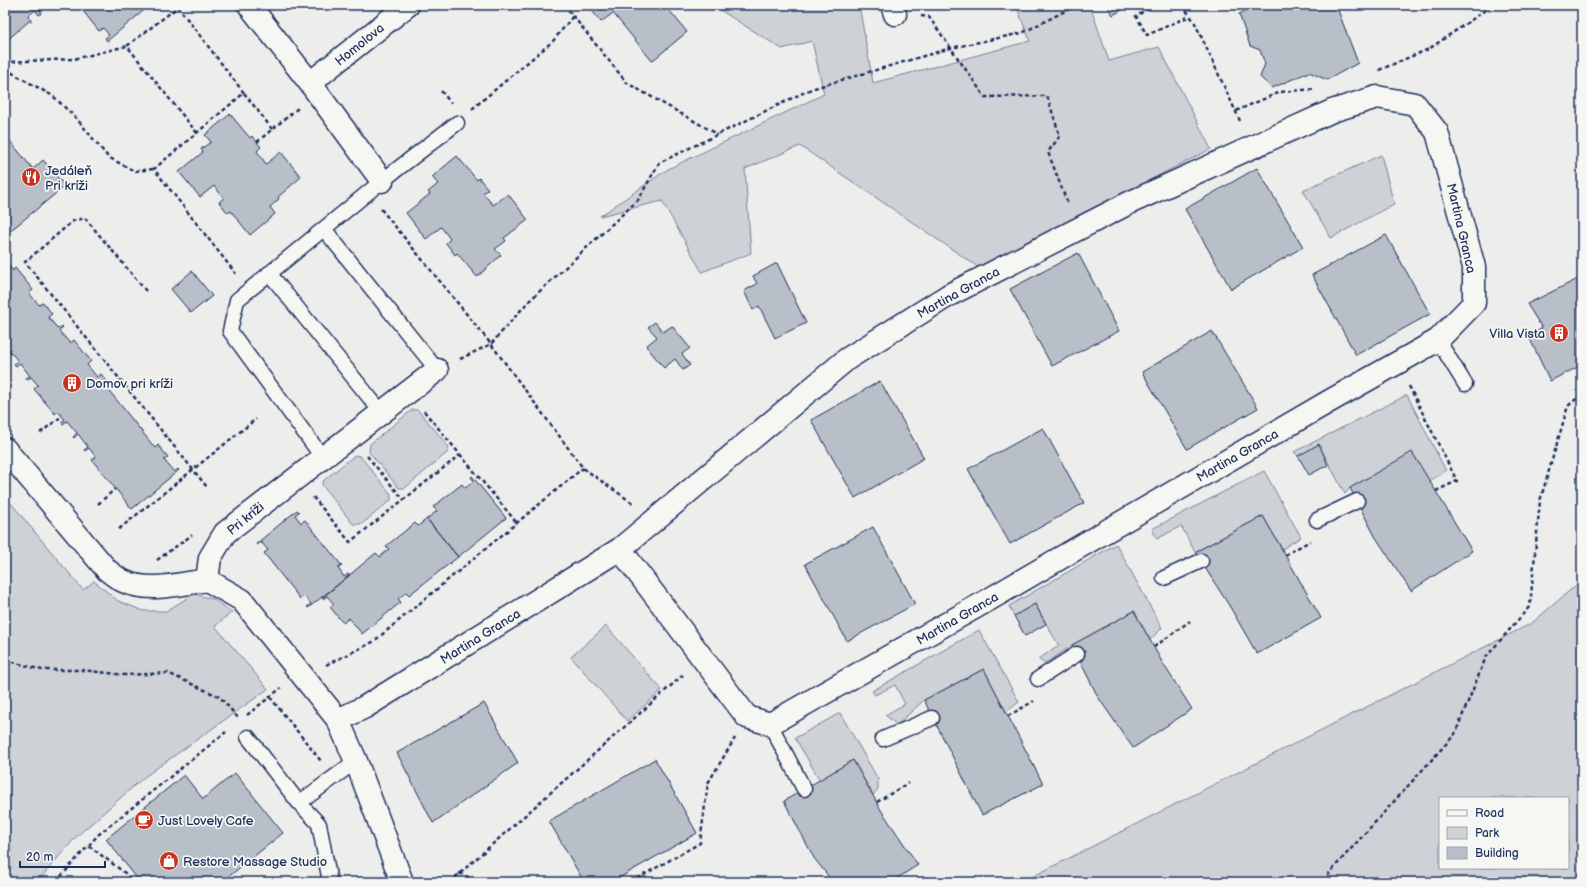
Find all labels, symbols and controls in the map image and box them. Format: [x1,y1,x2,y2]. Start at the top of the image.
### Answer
street label: Homolova [332,20,387,69]
place label: Jedáleň Pri kríži [45,163,92,194]
restaurant icon: Jedáleň Pri kríži [20,166,42,188]
street label: Martina Granca [1443,182,1479,275]
street label: Martina Granca [914,264,1003,322]
building icon: Villa Vista [1548,322,1570,344]
place label: Villa Vista [1489,326,1545,342]
building icon: Domov pri kríži [61,372,83,394]
place label: Domov pri kríži [86,376,173,392]
street label: Martina Granca [1194,426,1281,486]
street label: Pri kríži [224,499,267,539]
street label: Martina Granca [914,589,1001,649]
street label: Martina Granca [437,606,524,668]
legend [1439,797,1569,869]
text: Road [1475,806,1504,821]
cafe icon: Just Lovely Cafe [133,809,155,831]
place label: Just Lovely Cafe [158,813,254,829]
text: Park [1475,826,1499,841]
scale bar [20,843,105,869]
text: Building [1475,846,1519,861]
text: 20 m [26,850,53,865]
shop icon: Restore Massage Studio [158,850,180,872]
place label: Restore Massage Studio [183,854,327,870]

